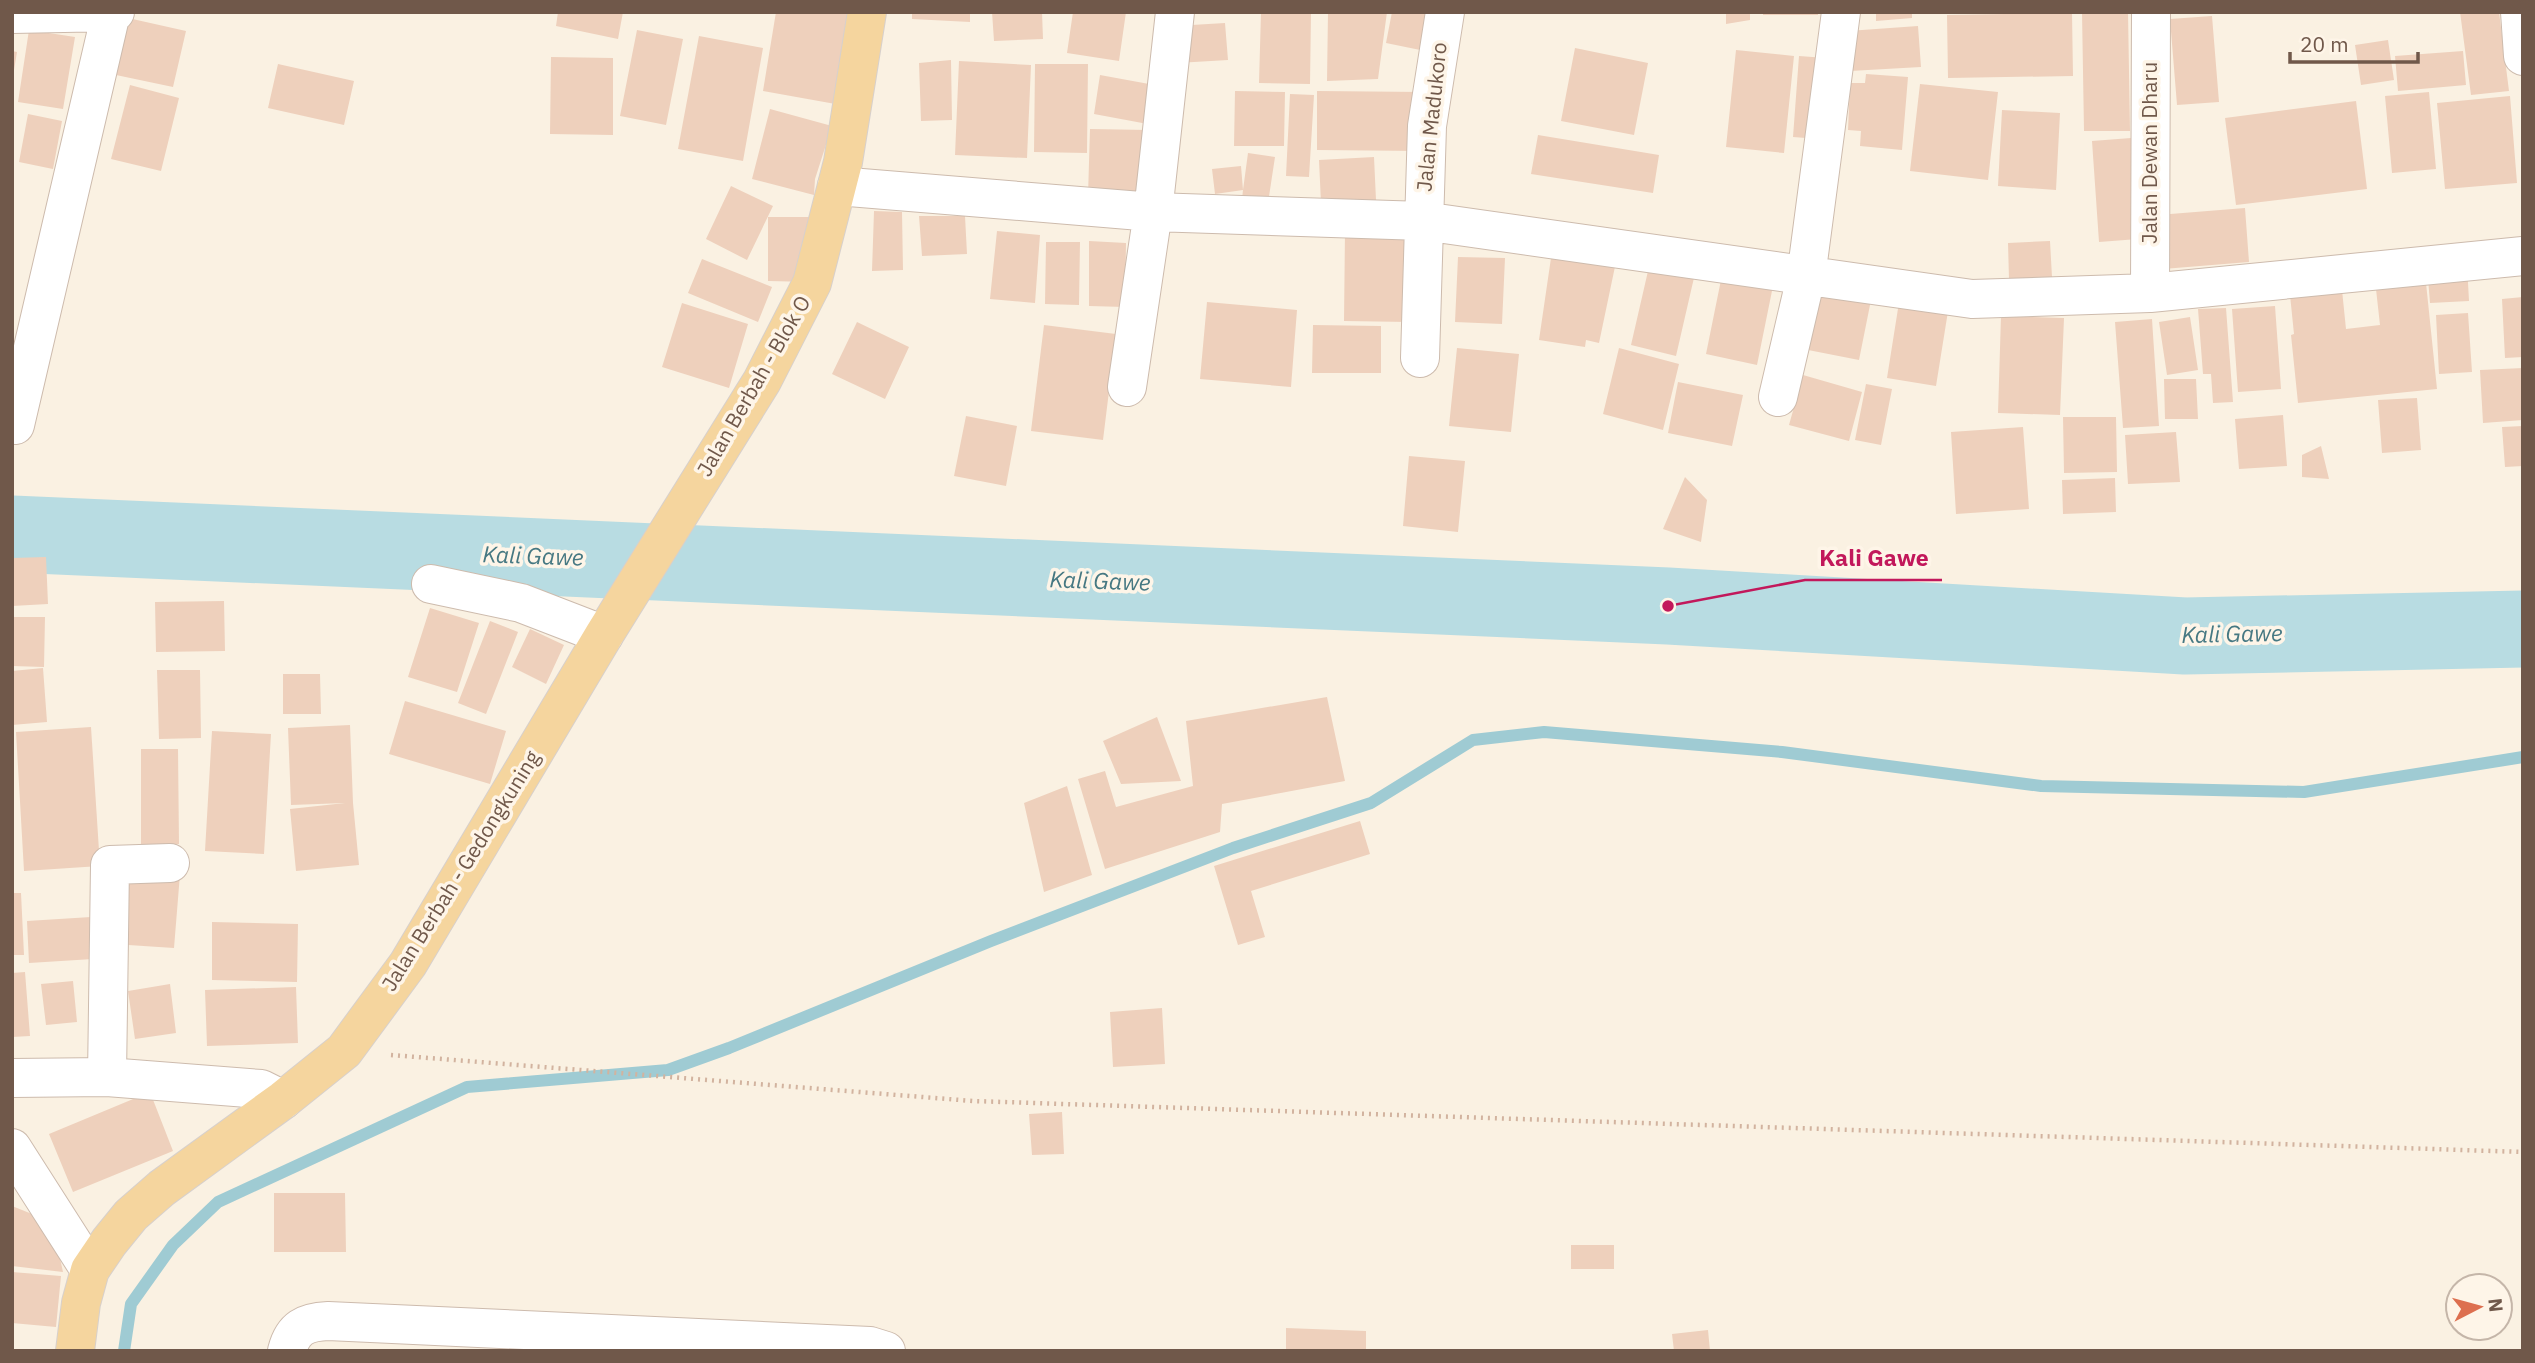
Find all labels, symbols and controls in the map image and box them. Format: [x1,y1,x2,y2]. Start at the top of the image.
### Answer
scale bar [2290,21,2418,65]
text: 20 m [2300,30,2349,58]
street label: Jalan Madukoro [1409,41,1453,193]
street label: Jalan Dewan Dharu [2135,62,2163,244]
street label: Jalan Berbah - Blok O [690,290,816,481]
callout: Kali Gawe [1805,536,1942,580]
water label: Kali Gawe [482,538,584,572]
text: Kali Gawe [1819,542,1929,572]
water label: Kali Gawe [1049,563,1151,597]
water label: Kali Gawe [2181,617,2283,649]
street label: Jalan Berbah - Gedongkuning [375,745,546,996]
north arrow [2444,1272,2514,1342]
text: N [2483,1297,2509,1313]

